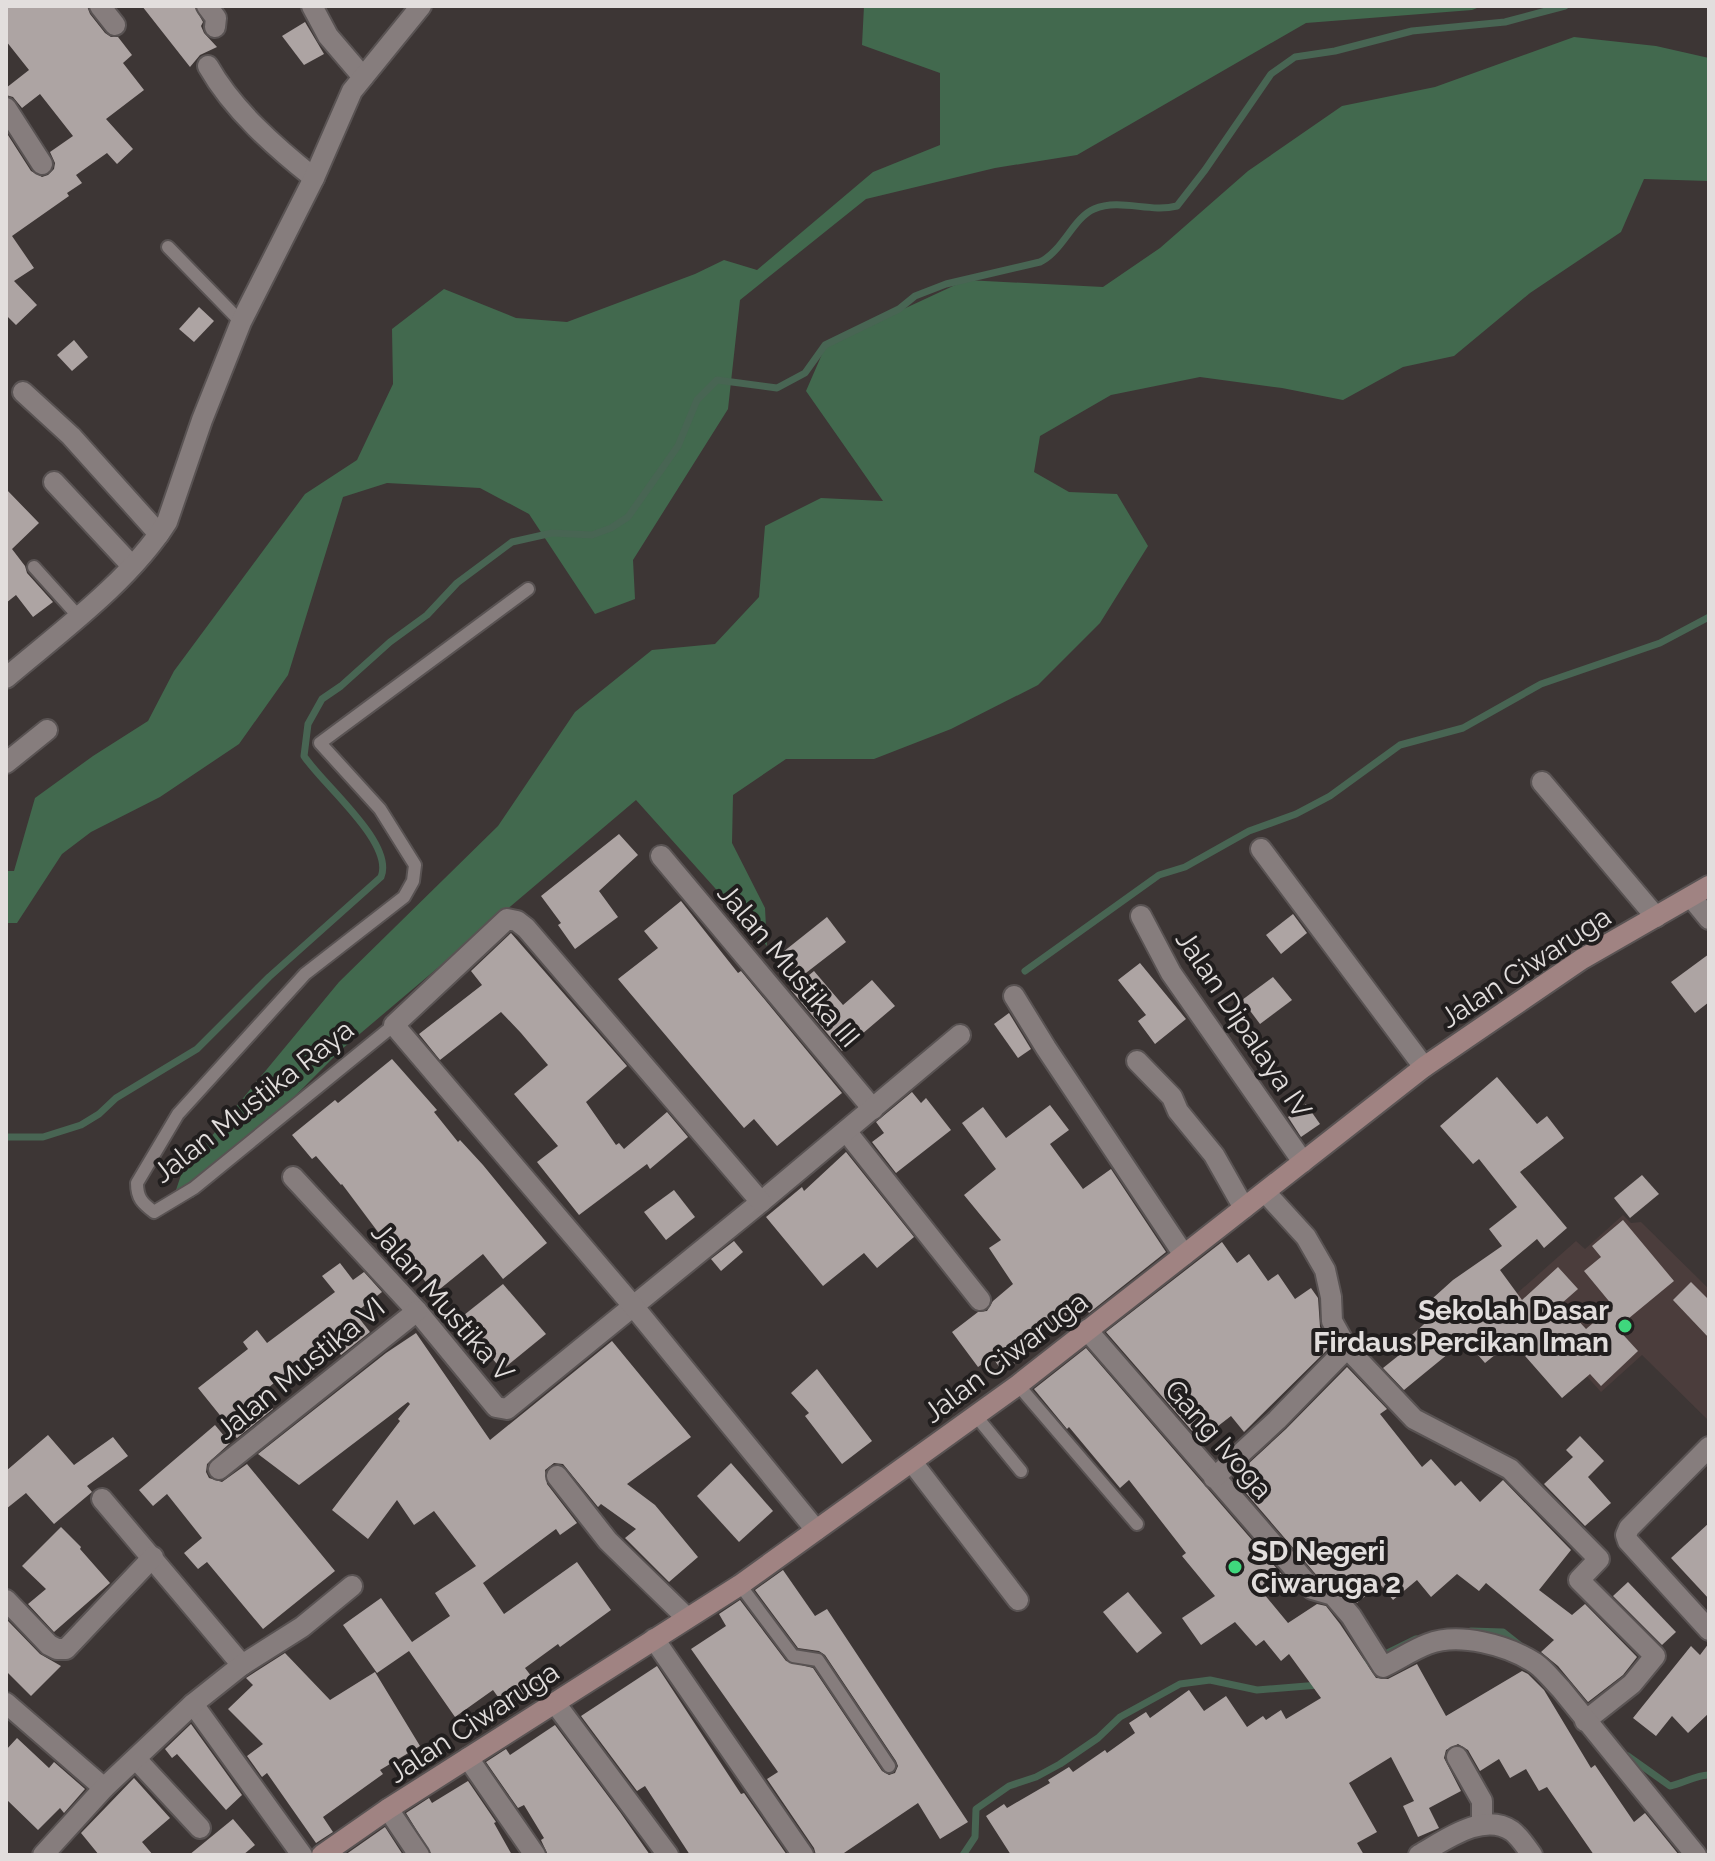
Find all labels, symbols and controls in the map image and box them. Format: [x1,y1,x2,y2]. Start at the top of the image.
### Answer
street label: Jalan Mustika III [711,877,867,1054]
street label: Jalan Ciwaruga [1434,900,1617,1035]
street label: Jalan Dipalaya IV [1169,924,1319,1124]
street label: Jalan Mustika Raya [147,1013,360,1190]
street label: Jalan Mustika V [364,1216,521,1389]
street label: Jalan Ciwaruga [917,1285,1094,1430]
street label: Jalan Mustika VI [209,1290,391,1446]
place label: Sekolah Dasar Firdaus Percikan Iman [1313,1294,1609,1359]
marker: Sekolah Dasar Firdaus Percikan Iman [1616,1317,1634,1335]
street label: Gang Ivoga [1158,1373,1279,1506]
place label: SD Negeri Ciwaruga 2 [1251,1535,1401,1600]
marker: SD Negeri Ciwaruga 2 [1226,1558,1244,1576]
street label: Jalan Ciwaruga [382,1655,565,1790]

